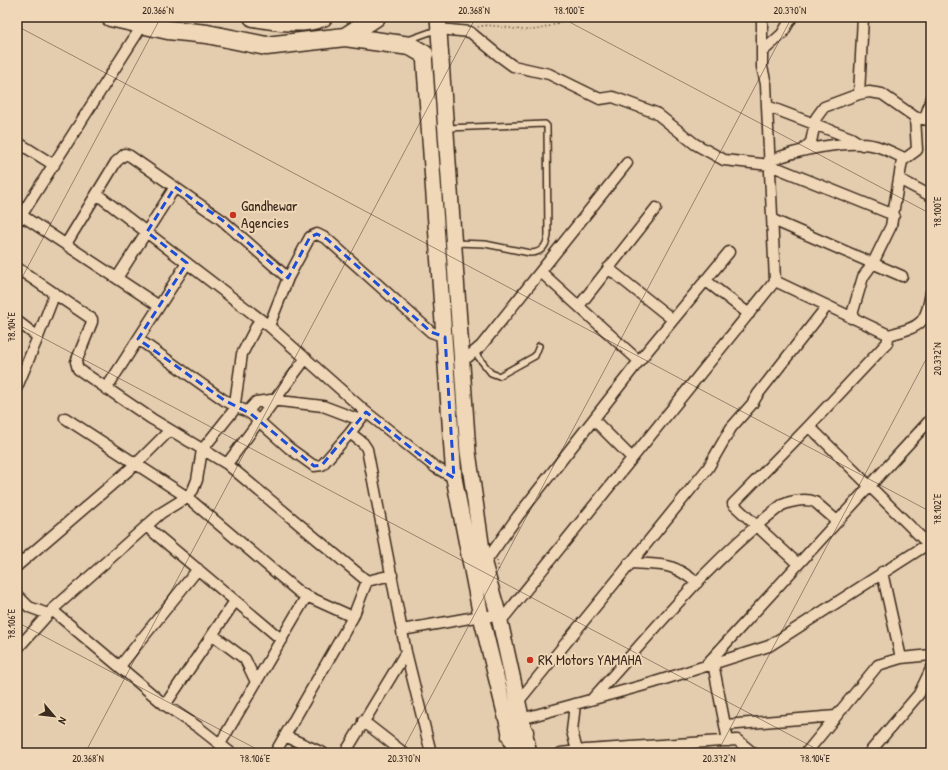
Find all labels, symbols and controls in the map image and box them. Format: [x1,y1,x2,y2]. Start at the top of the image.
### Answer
text: 20.366°N [142,4,174,17]
text: 20.368°N [458,4,490,17]
text: 78.100°E [554,4,585,17]
text: 20.370°N [774,4,806,17]
place label: Gandhewar Agencies [241,195,298,233]
text: 78.100°E [931,196,944,227]
marker: Gandhewar Agencies [228,210,238,220]
text: 78.104°E [5,311,18,342]
text: 20.372°N [931,342,944,376]
text: 78.102°E [931,493,944,524]
text: 78.106°E [5,608,18,639]
place label: RK Motors YAMAHA [538,649,642,670]
marker: RK Motors YAMAHA [525,655,535,665]
north arrow [34,696,74,736]
text: N [55,715,70,727]
text: 20.368°N [72,752,104,765]
text: 78.106°E [240,752,271,765]
text: 20.370°N [388,752,420,765]
text: 20.372°N [702,752,736,765]
text: 78.104°E [800,752,831,765]

